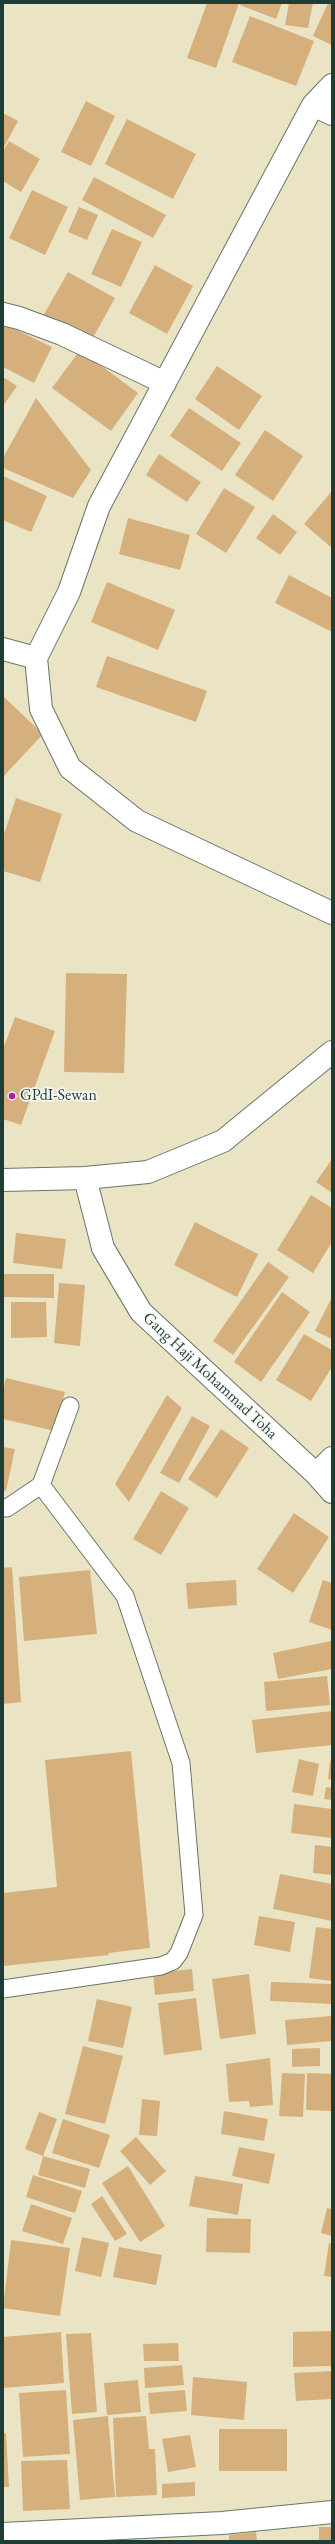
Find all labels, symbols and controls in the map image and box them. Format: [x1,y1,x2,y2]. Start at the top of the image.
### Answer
place label: GPdI-Sewan [20,1086,97,1106]
marker: GPdI-Sewan [7,1091,17,1101]
street label: Gang Haji Mohammad Toha [139,1309,281,1443]

